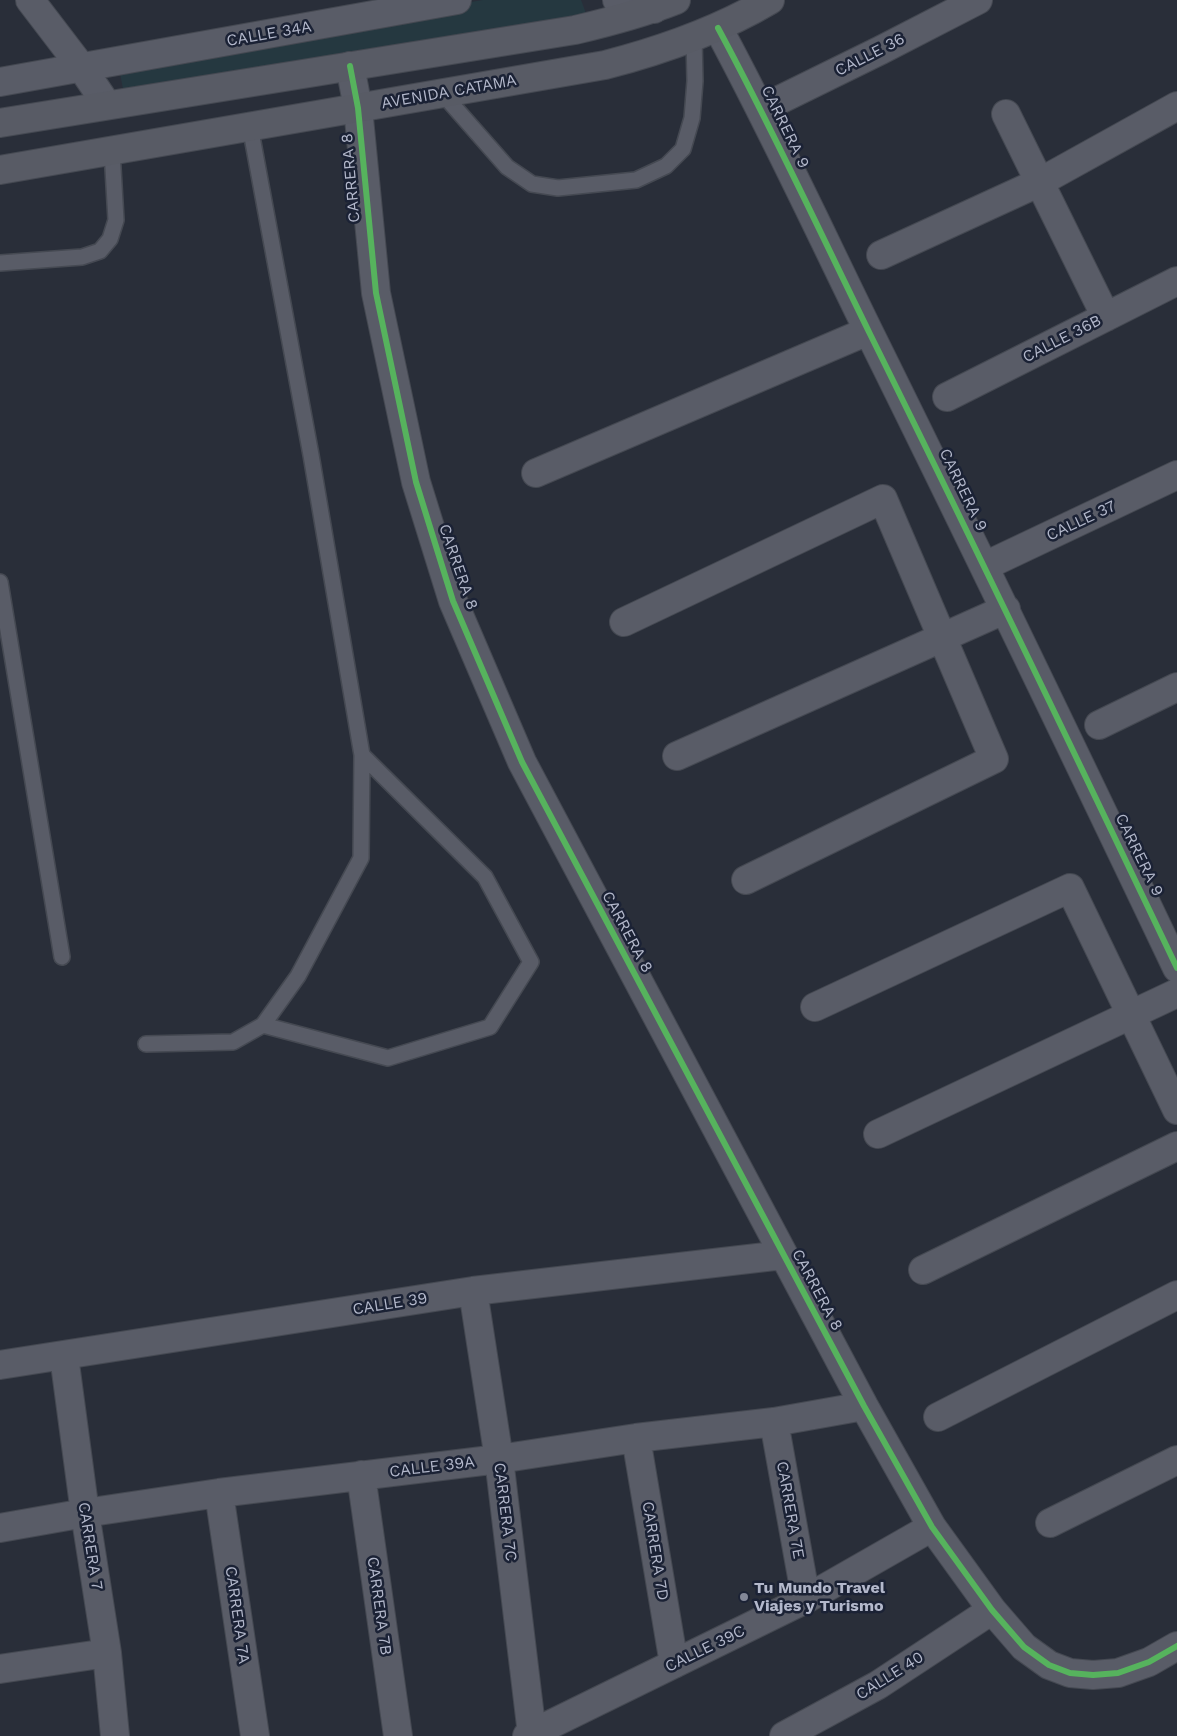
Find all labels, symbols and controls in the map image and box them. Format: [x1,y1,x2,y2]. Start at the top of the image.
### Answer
street label: CALLE 34A [225,17,313,51]
street label: CALLE 36 [832,29,908,81]
street label: AVENIDA CATAMA [380,71,518,113]
street label: CARRERA 9 [757,83,813,171]
street label: CARRERA 8 [338,133,364,223]
street label: CALLE 36B [1019,311,1105,367]
street label: CARRERA 9 [935,446,991,534]
street label: CALLE 37 [1043,497,1119,545]
street label: CARRERA 8 [434,522,482,612]
street label: CARRERA 9 [1111,811,1167,899]
street label: CARRERA 8 [598,888,656,976]
street label: CARRERA 8 [788,1246,846,1334]
street label: CALLE 39 [351,1289,429,1319]
street label: CALLE 39A [388,1452,476,1482]
street label: CARRERA 7E [772,1460,808,1560]
street label: CARRERA 7C [489,1461,521,1563]
street label: CARRERA 7D [638,1500,672,1602]
street label: CARRERA 7 [74,1501,106,1591]
street label: CARRERA 7B [363,1556,395,1656]
street label: CARRERA 7A [221,1565,253,1665]
place label: Tu Mundo Travel Viajes y Turismo [754,1578,885,1616]
marker: Tu Mundo Travel Viajes y Turismo [738,1591,750,1603]
street label: CALLE 39C [662,1621,748,1677]
street label: CALLE 40 [853,1648,927,1704]

